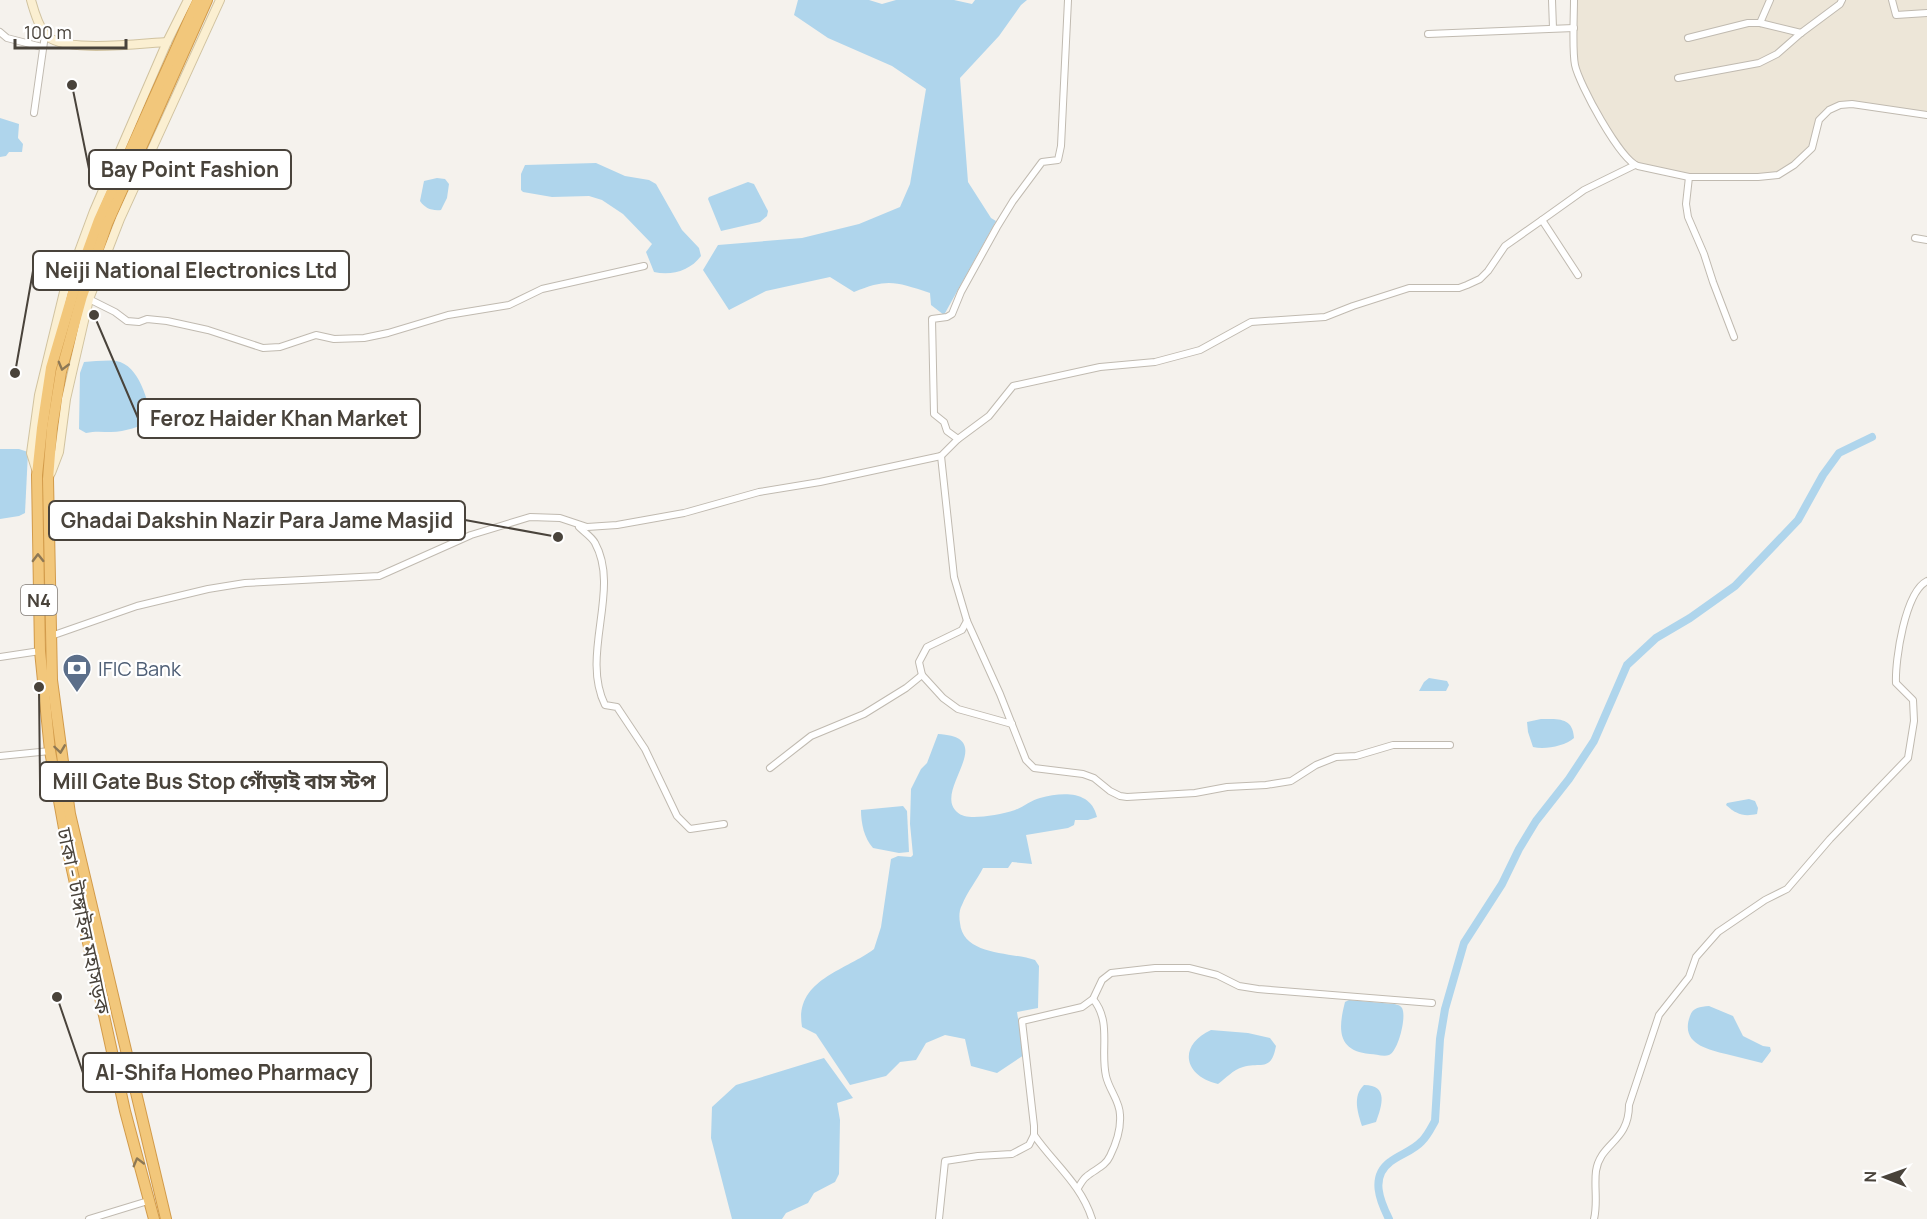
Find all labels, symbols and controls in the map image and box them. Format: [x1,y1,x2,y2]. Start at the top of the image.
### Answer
scale bar [15,12,126,50]
text: 100 m [24,20,72,44]
callout: Bay Point Fashion [89,150,291,189]
text: Bay Point Fashion [101,155,279,183]
callout: Neiji National Electronics Ltd [33,251,349,290]
text: Neiji National Electronics Ltd [45,256,337,284]
one-way arrow [57,361,70,371]
callout: Feroz Haider Khan Market [138,399,420,438]
text: Feroz Haider Khan Market [150,404,408,432]
callout: Ghadai Dakshin Nazir Para Jame Masjid [49,501,465,540]
text: Ghadai Dakshin Nazir Para Jame Masjid [61,506,453,534]
one-way arrow [32,553,45,562]
road number: N4 [21,585,57,615]
bank icon: IFIC Bank [61,652,93,694]
place label: IFIC Bank [98,655,182,682]
one-way arrow [53,744,65,753]
callout: Mill Gate Bus Stop গোঁড়াই বাস স্টপ [40,762,387,801]
text: Mill Gate Bus Stop গোঁড়াই বাস স্টপ [53,767,376,795]
street label: ঢাকা - টাঙ্গাইল মহাসড়ক [51,824,117,1017]
callout: Al-Shifa Homeo Pharmacy [83,1053,371,1092]
text: Al-Shifa Homeo Pharmacy [95,1058,359,1086]
north arrow [1855,1147,1915,1207]
one-way arrow [133,1158,146,1168]
text: N [1859,1171,1881,1183]

